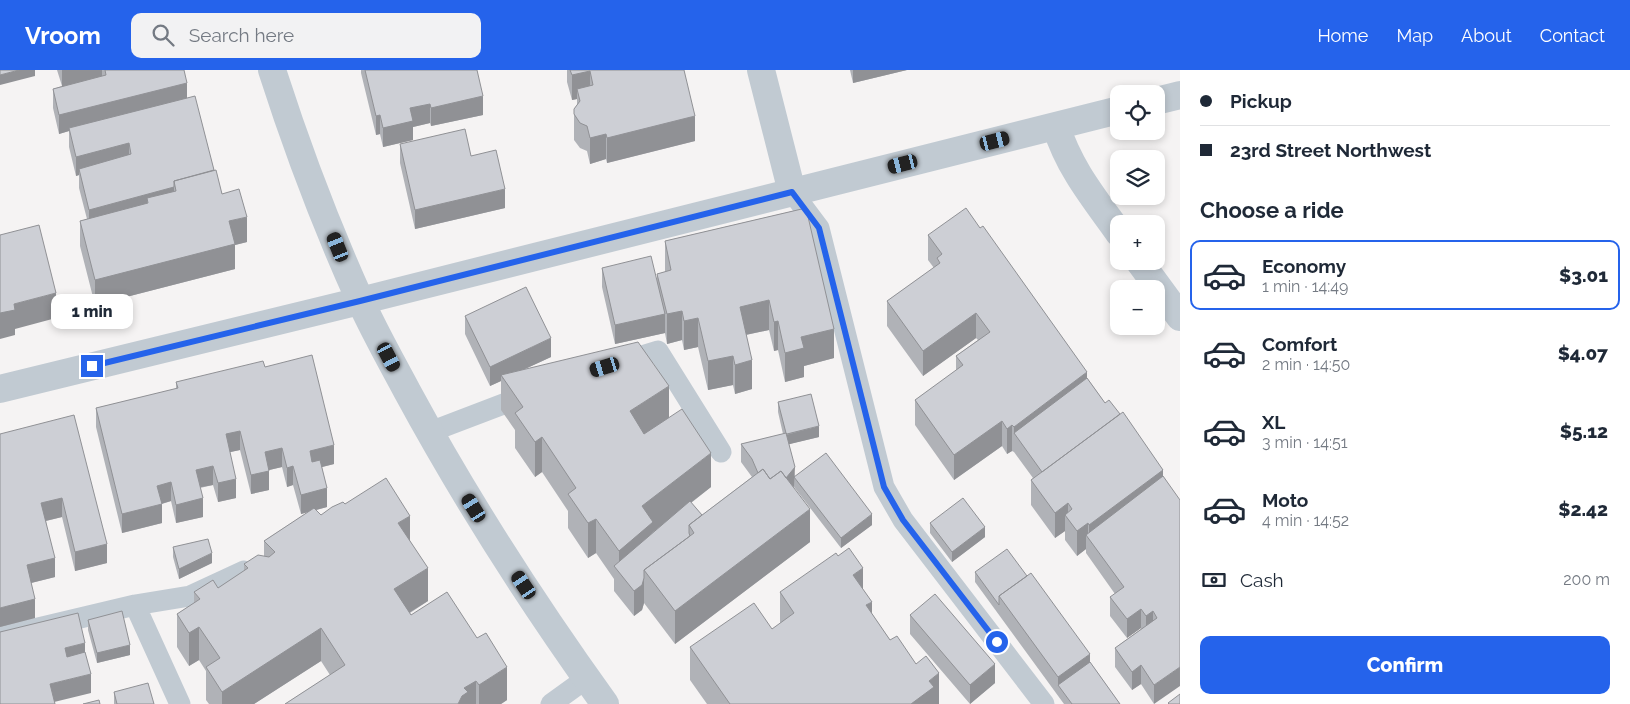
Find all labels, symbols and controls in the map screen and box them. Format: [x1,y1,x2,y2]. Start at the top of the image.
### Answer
search box [131,13,481,58]
text: Vroom [25,21,101,50]
icon: search [149,21,177,49]
text: Search here [189,24,294,46]
text: Home [1317,25,1368,46]
text: Map [1396,25,1433,46]
text: About [1461,25,1512,46]
text: Contact [1540,25,1605,46]
map controls [1110,85,1165,335]
button: locate [1110,85,1165,140]
text: Pickup [1230,90,1292,112]
car [978,130,1011,152]
text: 23rd Street Northwest [1230,139,1431,161]
button: layers [1110,150,1165,205]
car [886,153,919,175]
text: Choose a ride [1200,197,1344,223]
button: + [1110,215,1165,270]
car [325,230,350,264]
icon: car [1202,253,1247,298]
text: Economy [1262,255,1346,277]
text: $3.01 [1559,264,1608,286]
text: 1 min · 14:49 [1262,277,1348,296]
button: − [1110,280,1165,335]
callout: 1 min [51,294,133,328]
text: 1 min [71,302,113,321]
icon: car [1202,331,1247,376]
text: Comfort [1262,333,1337,355]
car [375,340,402,374]
text: $4.07 [1558,342,1608,364]
route end [81,355,103,377]
car [588,355,621,379]
text: 2 min · 14:50 [1262,355,1350,374]
icon: car [1202,409,1247,454]
text: XL [1262,411,1285,433]
text: $5.12 [1560,420,1608,442]
text: 3 min · 14:51 [1262,433,1348,452]
icon: car [1202,487,1247,532]
text: Moto [1262,489,1308,511]
car [459,491,488,525]
text: $2.42 [1558,498,1608,520]
text: 4 min · 14:52 [1262,511,1349,530]
icon: cash [1200,566,1228,594]
car [509,568,538,602]
text: Cash [1240,569,1284,591]
text: 200 m [1563,570,1610,589]
route start [986,631,1008,653]
button: Confirm [1200,636,1610,694]

